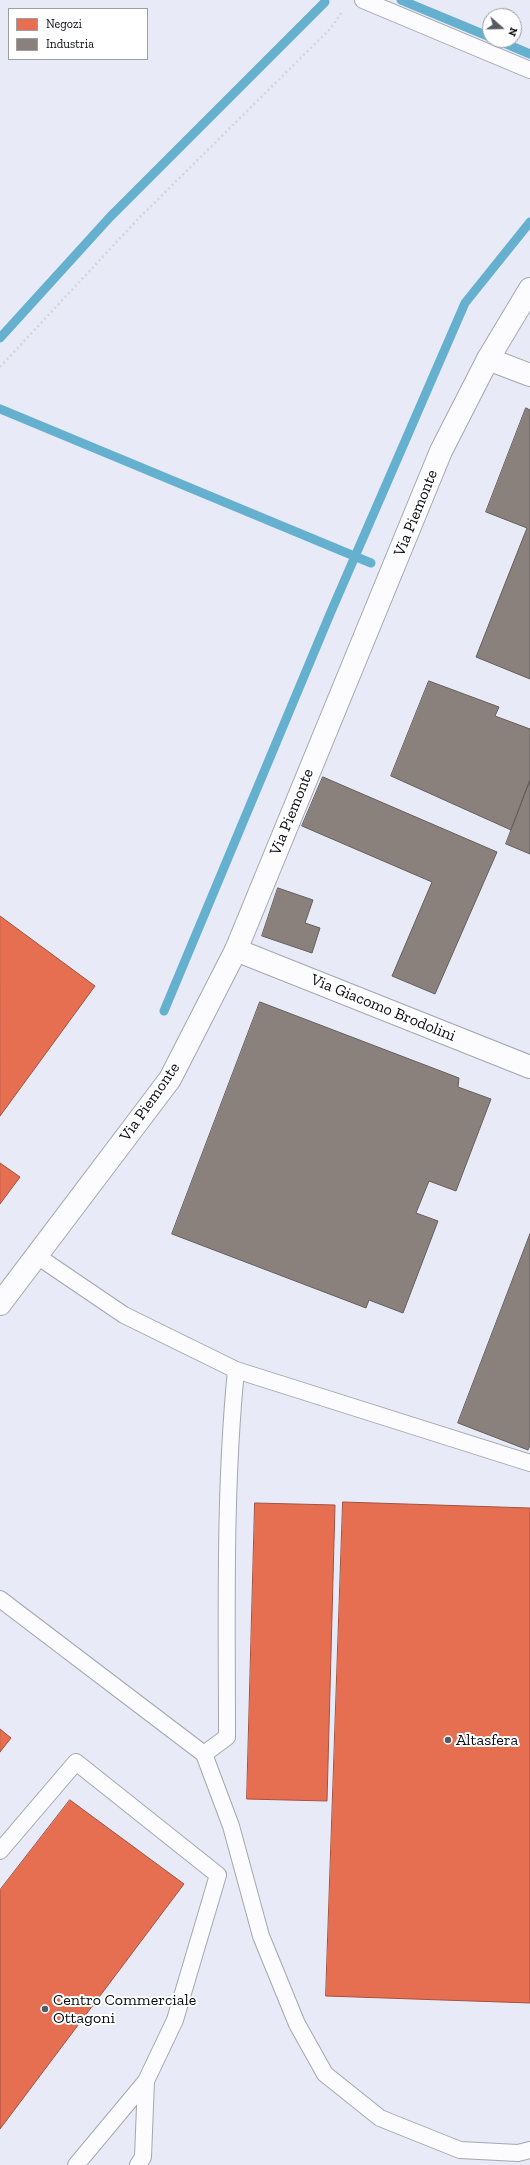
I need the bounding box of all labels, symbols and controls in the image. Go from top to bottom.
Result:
legend [8,8,148,60]
north arrow [482,8,522,48]
text: Negozi [46,17,82,31]
text: N [505,26,520,38]
text: Industria [46,37,94,51]
street label: Via Piemonte [390,467,442,559]
street label: Via Piemonte [266,766,318,858]
street label: Via Giacomo Brodolini [308,970,458,1046]
street label: Via Piemonte [116,1059,184,1145]
place label: Altasfera [456,1730,518,1750]
marker: Altasfera [443,1735,453,1745]
place label: Centro Commerciale Ottagoni [53,1990,196,2028]
marker: Centro Commerciale Ottagoni [40,2004,50,2014]

